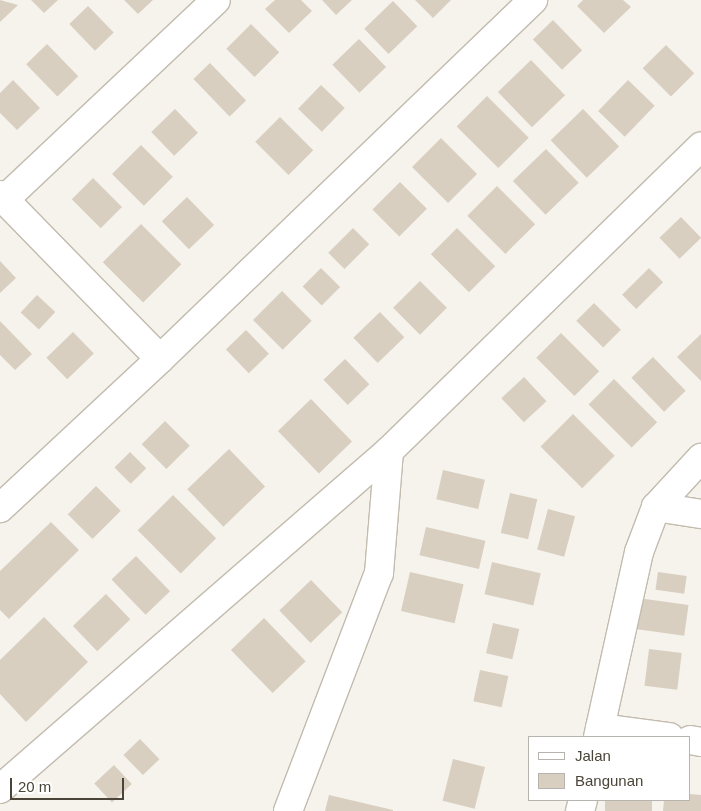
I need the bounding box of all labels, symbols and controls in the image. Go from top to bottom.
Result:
legend [528,736,691,801]
text: Jalan [575,747,611,764]
scale bar [12,768,126,800]
text: Bangunan [575,772,643,789]
text: 20 m [18,778,51,795]

